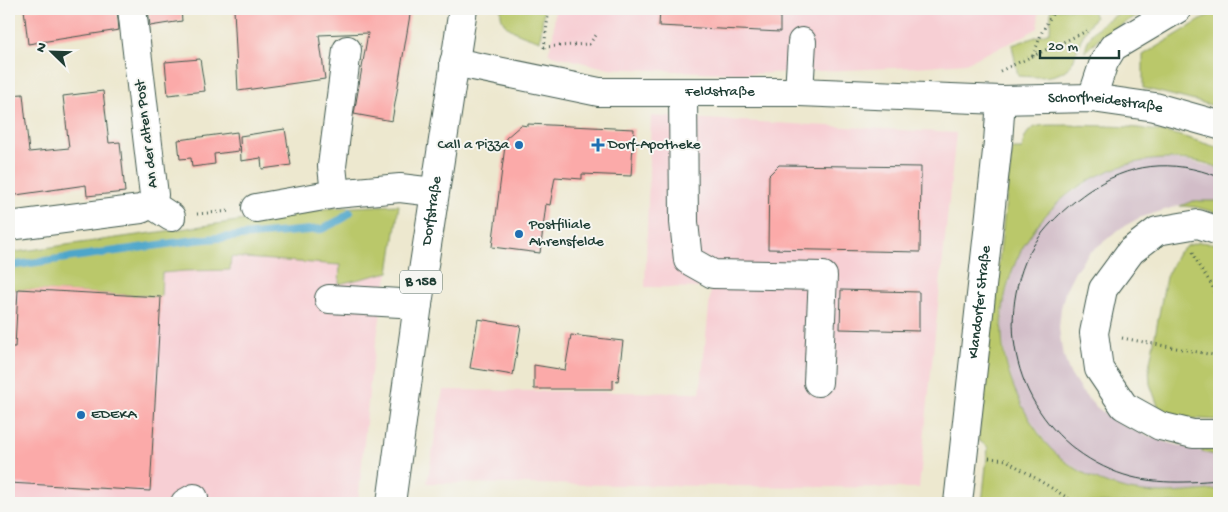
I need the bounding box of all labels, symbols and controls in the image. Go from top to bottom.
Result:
north arrow [28,28,78,78]
scale bar [1040,28,1119,60]
text: 20 m [1048,38,1078,56]
text: N [33,40,52,55]
street label: An der alten Post [131,77,163,189]
street label: Feldstraße [684,83,755,101]
street label: Schorfheidestraße [1048,89,1165,118]
place label: Call a Pizza [437,136,510,154]
place label: Dorf-Apotheke [607,136,701,154]
marker: Call a Pizza [513,139,525,151]
marker: Dorf-Apotheke [592,139,604,151]
street label: Dorfstraße [418,175,446,248]
place label: Postfiliale Ahrensfelde [528,216,604,251]
marker: Postfiliale Ahrensfelde [513,228,525,240]
street label: Klandorfer Straße [965,244,995,360]
road number: B 158 [400,270,442,294]
place label: EDEKA [91,406,138,424]
marker: EDEKA [75,409,87,421]

